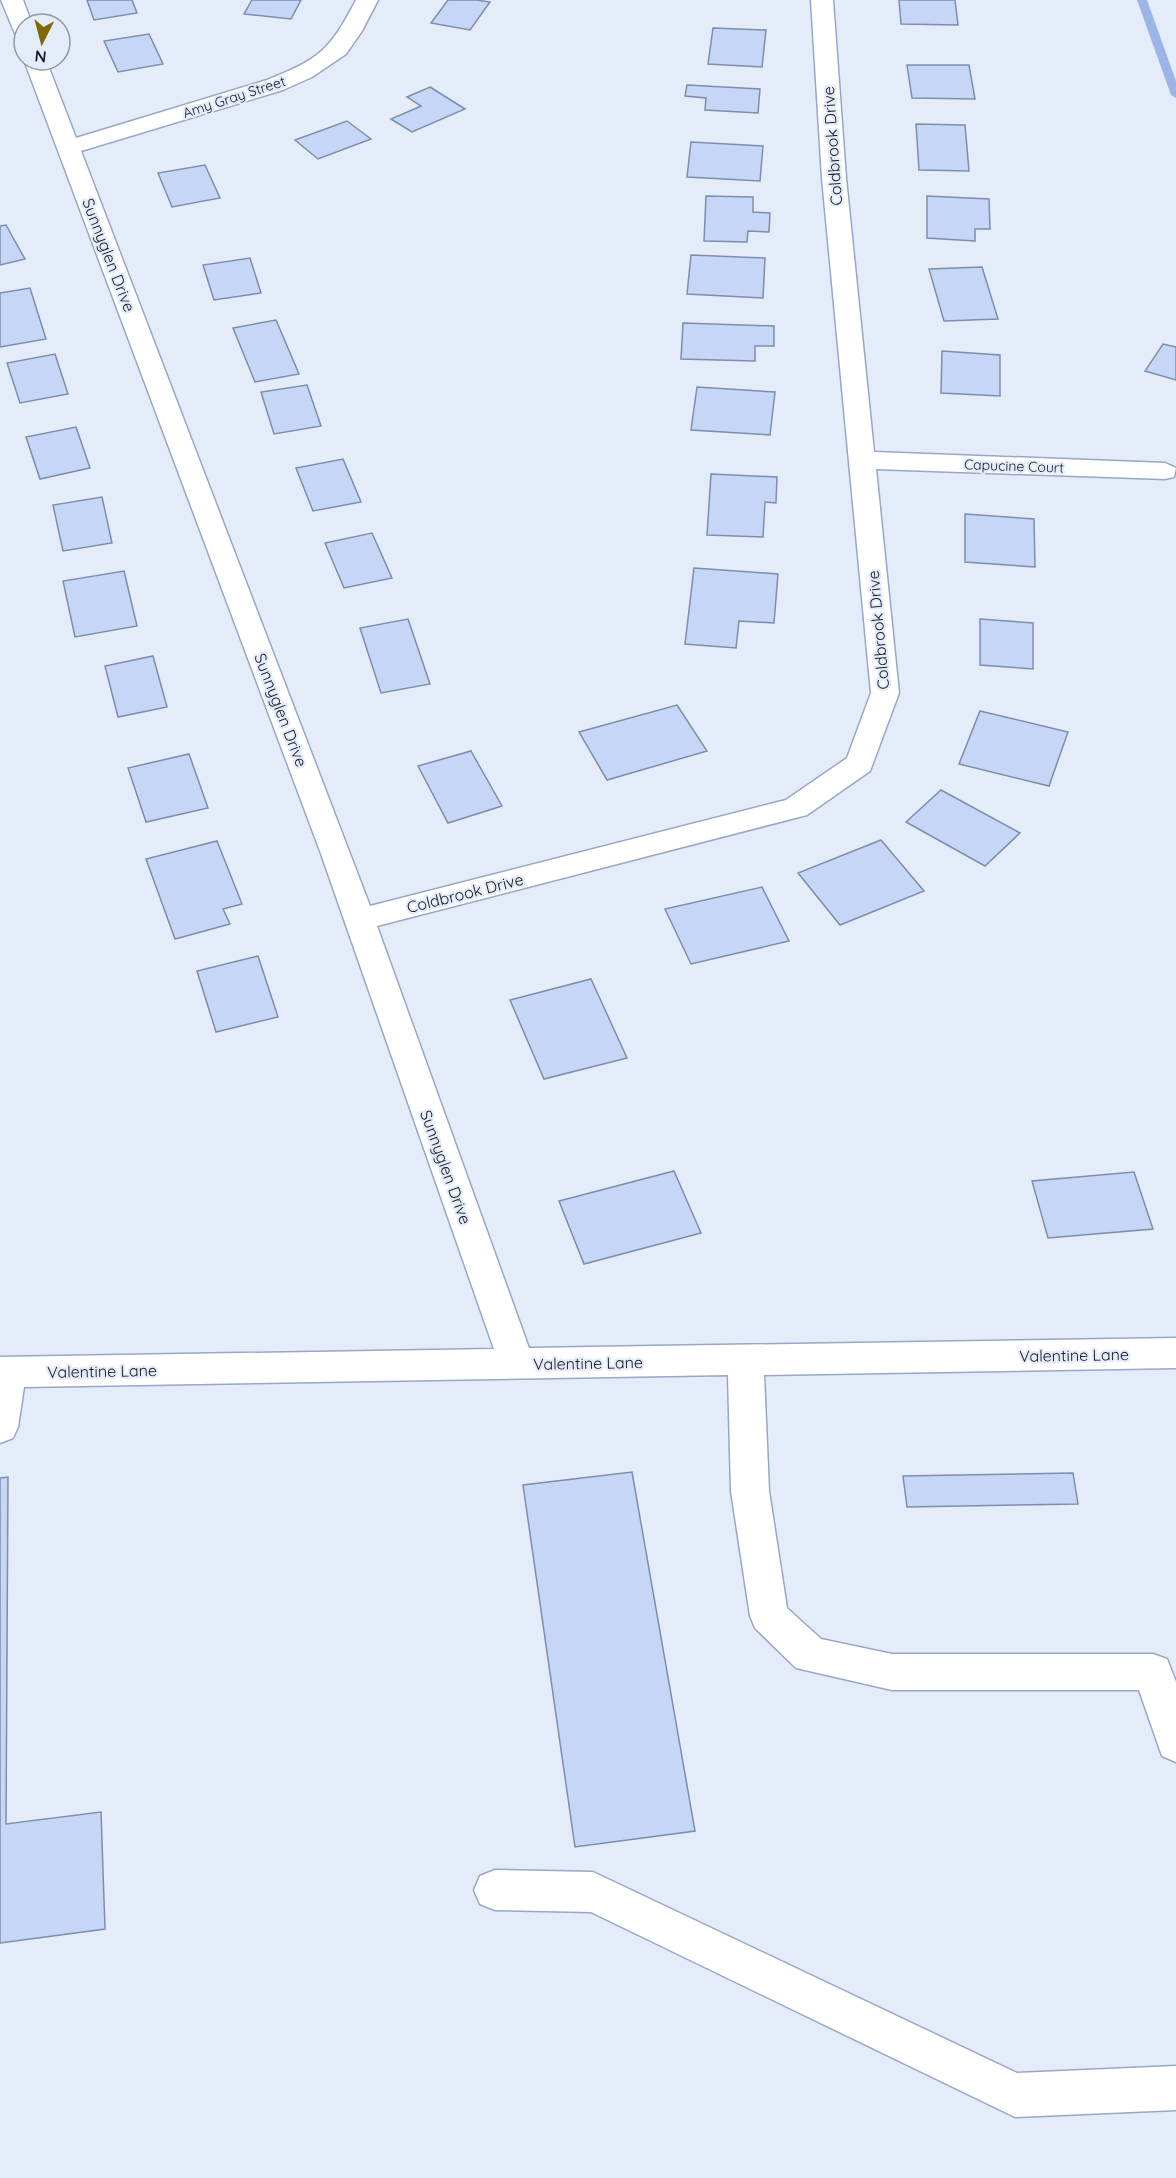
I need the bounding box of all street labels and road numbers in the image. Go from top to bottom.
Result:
street label: Amy Gray Street [180,72,288,122]
street label: Coldbrook Drive [818,86,846,206]
street label: Sunnyglen Drive [78,195,140,315]
street label: Capucine Court [964,455,1064,477]
street label: Coldbrook Drive [863,570,893,690]
street label: Sunnyglen Drive [250,650,312,770]
street label: Coldbrook Drive [405,869,525,917]
street label: Sunnyglen Drive [416,1107,476,1227]
street label: Valentine Lane [1019,1344,1129,1366]
street label: Valentine Lane [533,1352,643,1374]
street label: Valentine Lane [47,1360,157,1382]

